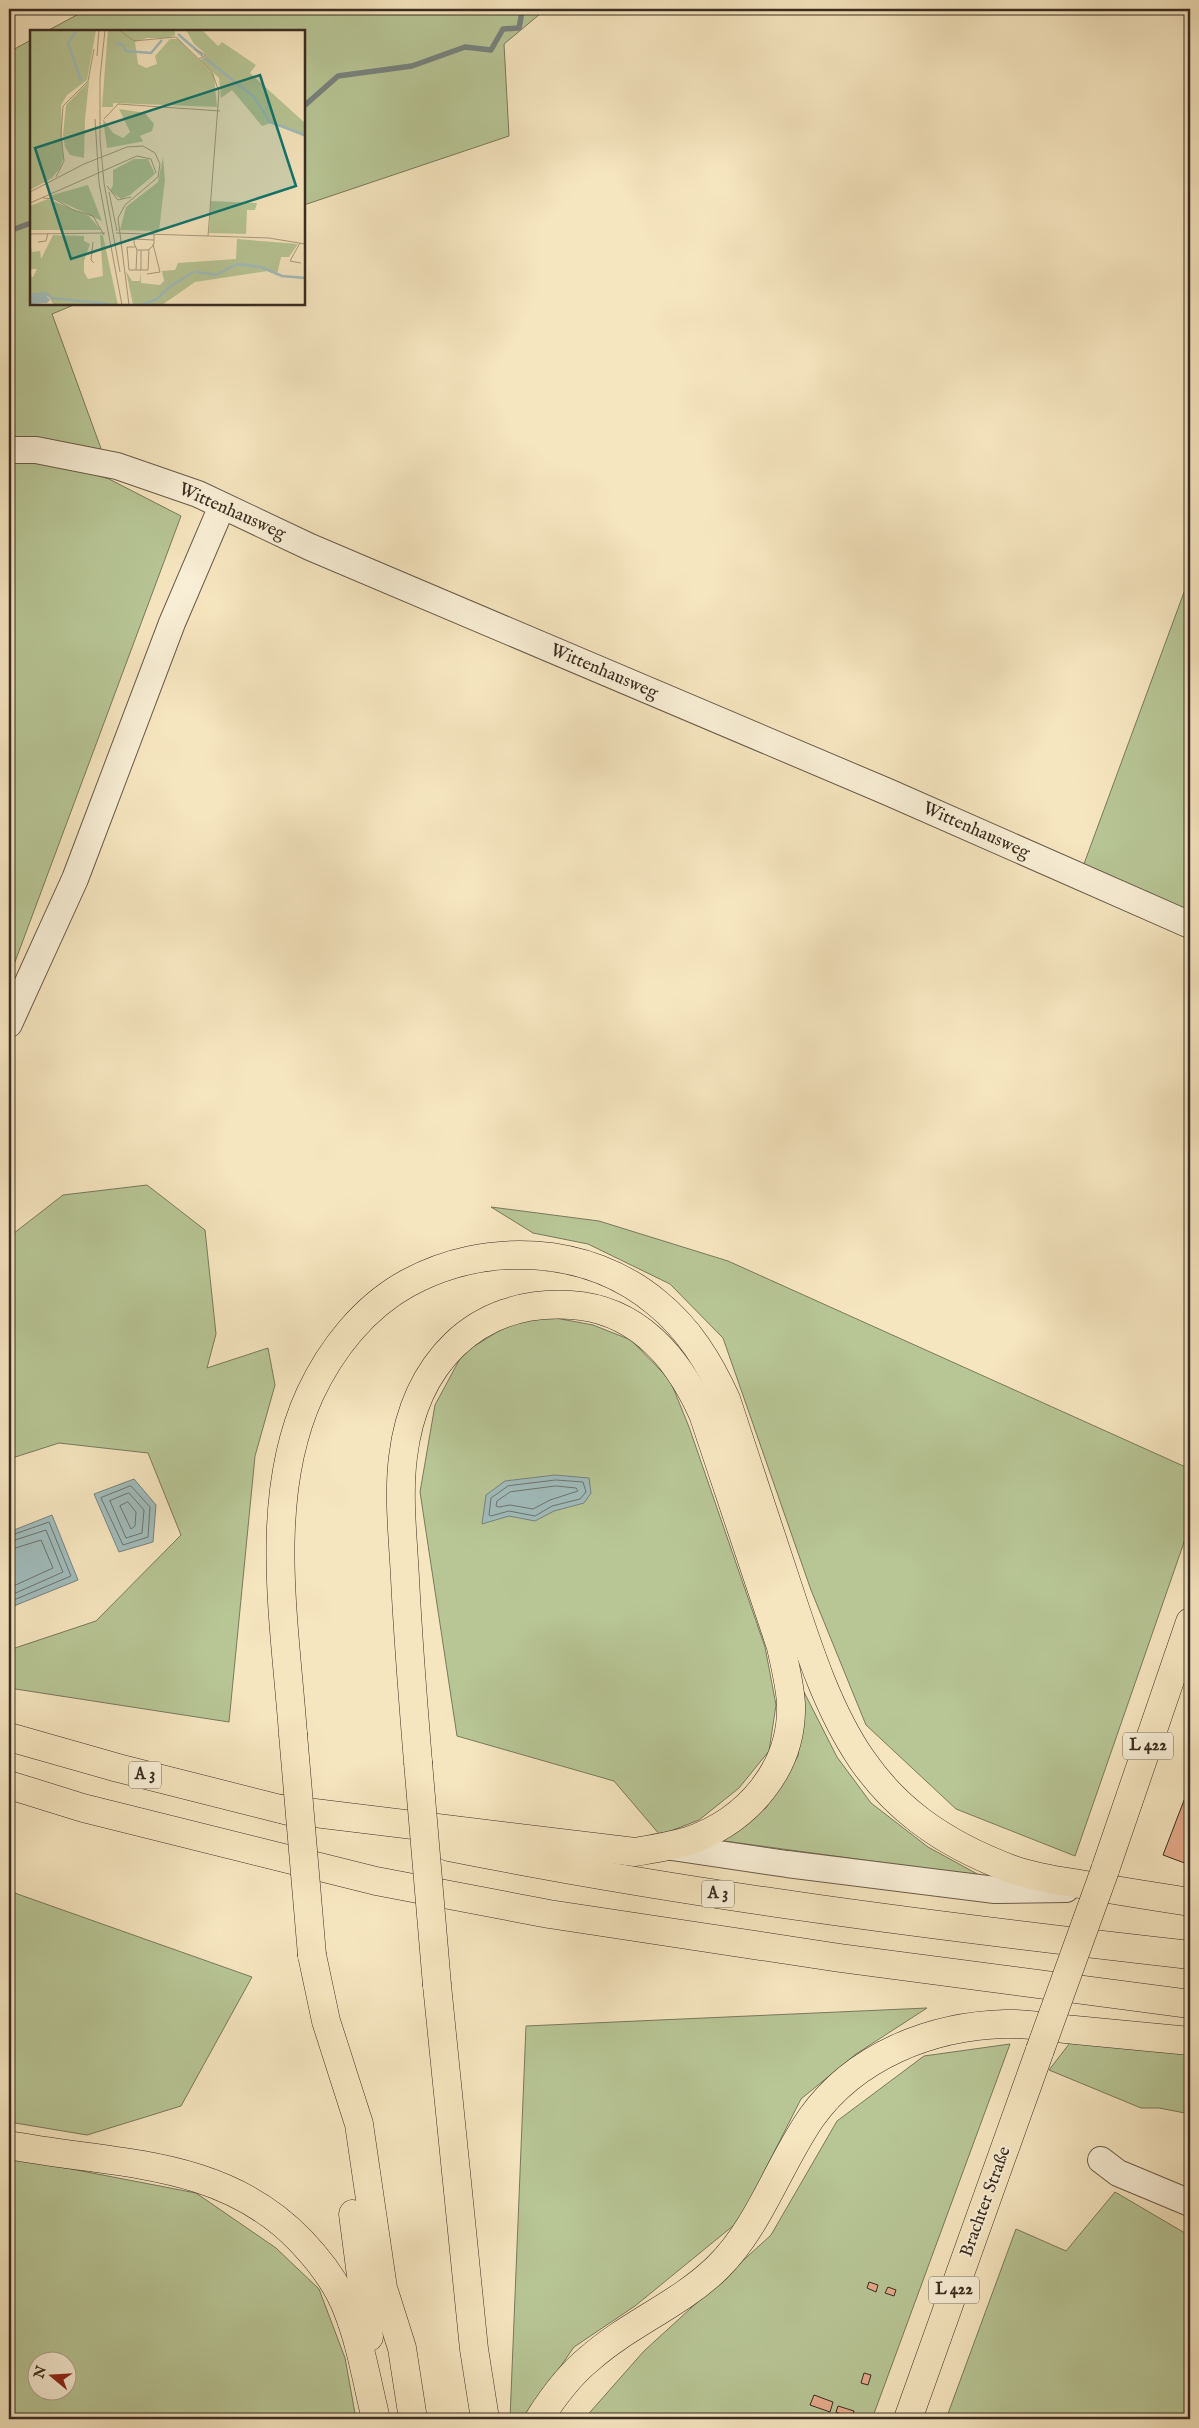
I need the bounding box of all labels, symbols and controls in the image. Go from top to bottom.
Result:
inset map [30,30,305,305]
street label: Wittenhausweg [175,478,289,546]
street label: Wittenhausweg [547,639,662,705]
street label: Wittenhausweg [919,797,1033,865]
road number: L 422 [1123,1732,1173,1760]
road number: A 3 [129,1762,161,1788]
road number: A 3 [702,1880,734,1908]
street label: Brachter Straße [955,2144,1017,2260]
road number: L 422 [929,2276,979,2304]
north arrow [28,2350,78,2400]
text: N [30,2364,51,2382]

